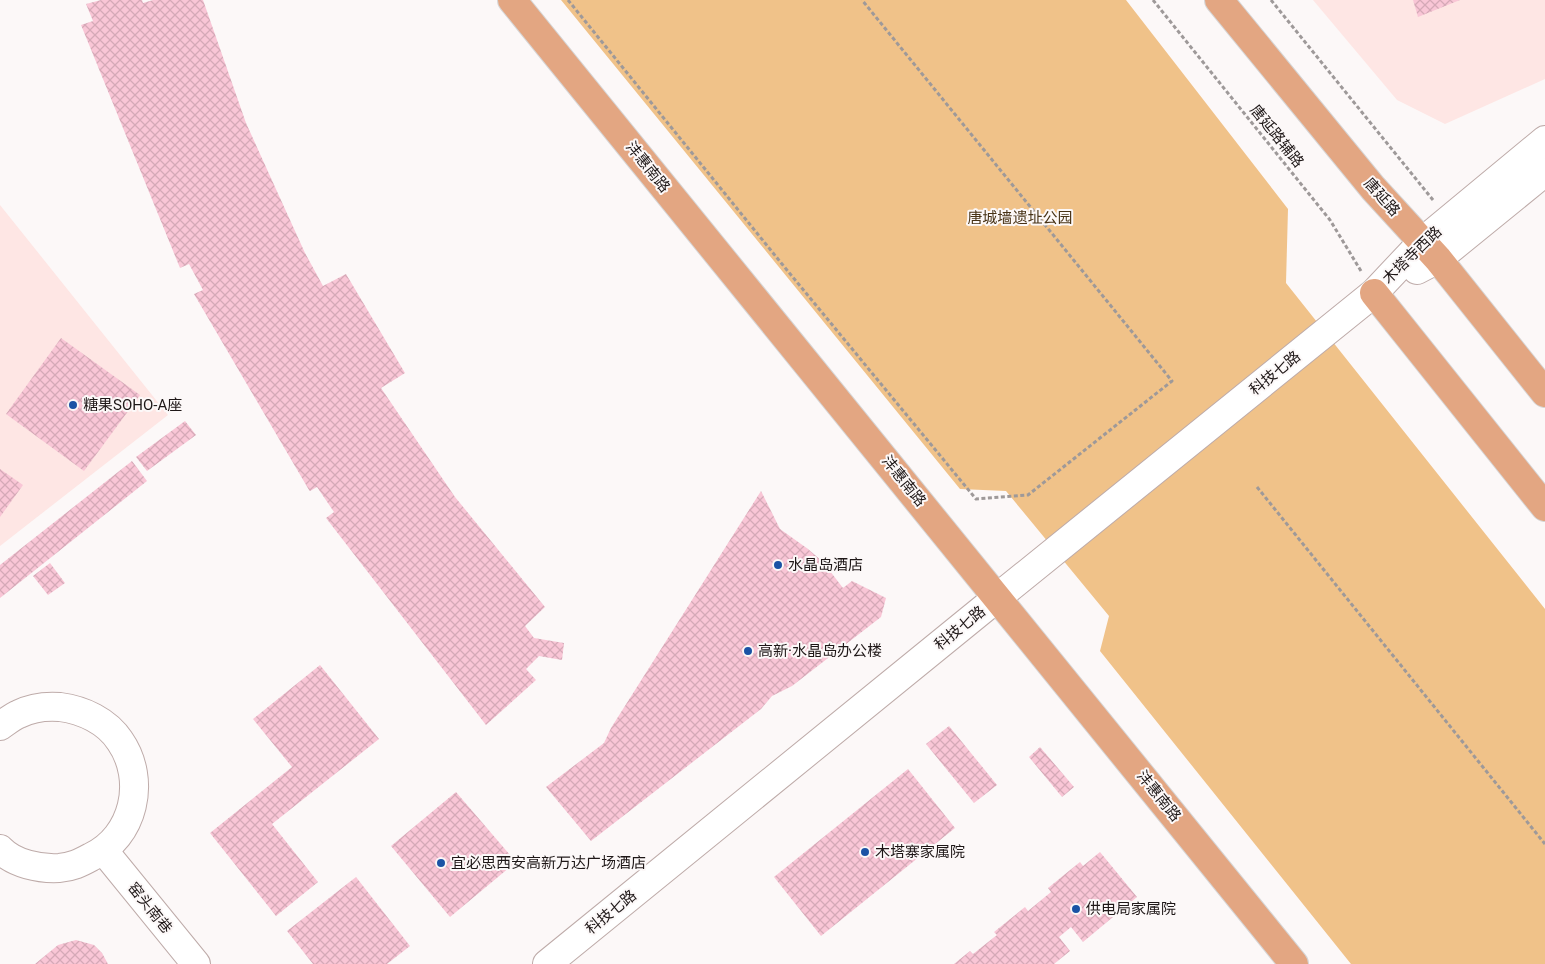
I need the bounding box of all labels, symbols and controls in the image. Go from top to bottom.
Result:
street label: 唐延路辅路 [1246,101,1308,171]
street label: 沣惠南路 [622,138,674,196]
street label: 唐延路 [1360,174,1404,220]
park label: 唐城墙遗址公园 [967,209,1073,227]
street label: 木塔寺西路 [1379,222,1445,288]
street label: 科技七路 [1246,347,1304,399]
place label: 糖果SOHO-A座 [83,396,182,414]
marker: 糖果SOHO-A座 [67,399,79,411]
street label: 沣惠南路 [878,452,930,510]
place label: 水晶岛酒店 [788,556,863,574]
marker: 水晶岛酒店 [772,559,784,571]
street label: 科技七路 [931,602,989,654]
place label: 高新·水晶岛办公楼 [758,642,882,660]
marker: 高新·水晶岛办公楼 [742,645,754,657]
street label: 沣惠南路 [1133,767,1185,825]
place label: 木塔寨家属院 [875,843,965,861]
marker: 木塔寨家属院 [859,846,871,858]
place label: 宜必思西安高新万达广场酒店 [451,854,646,872]
marker: 宜必思西安高新万达广场酒店 [435,857,447,869]
street label: 窑头南巷 [124,879,176,937]
street label: 科技七路 [582,886,640,938]
place label: 供电局家属院 [1086,900,1176,918]
marker: 供电局家属院 [1070,903,1082,915]

